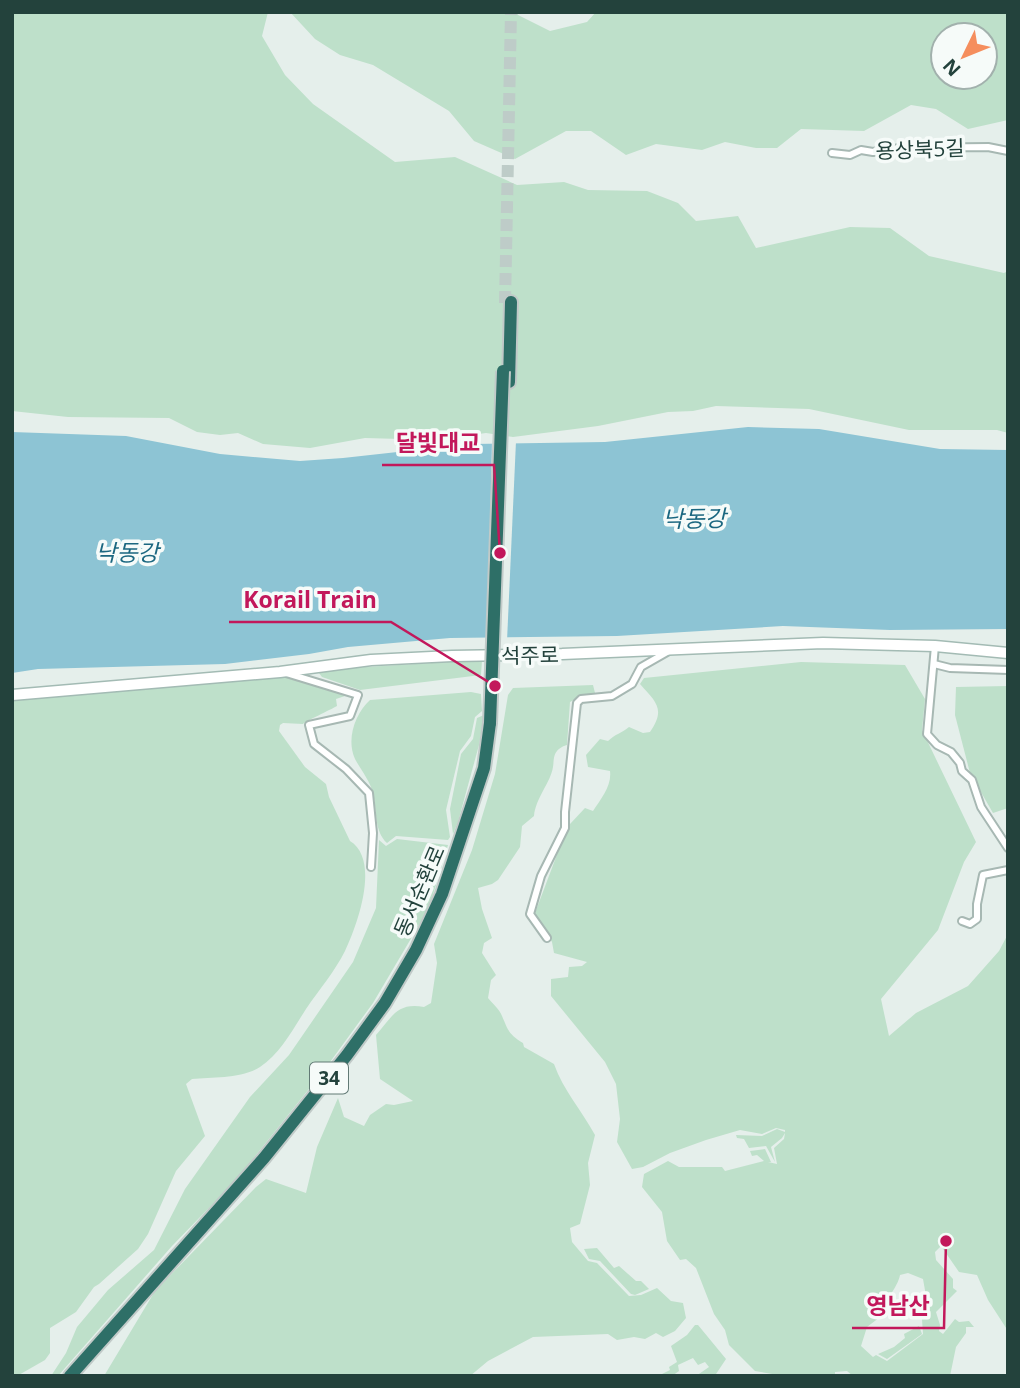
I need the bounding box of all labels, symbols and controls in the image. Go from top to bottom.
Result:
north arrow [929,21,999,91]
text: N [937,53,966,82]
street label: 용상북5길 [875,133,965,165]
callout: 달빛대교 [382,421,494,465]
text: 달빛대교 [396,426,480,458]
water label: 낙동강 [662,501,729,535]
water label: 낙동강 [95,536,162,568]
callout: Korail Train [229,578,391,622]
text: Korail Train [243,583,377,615]
street label: 석주로 [501,640,559,670]
street label: 동서순환로 [387,841,451,941]
road number: 34 [310,1062,348,1094]
callout: 영남산 [852,1284,944,1328]
text: 영남산 [866,1289,930,1321]

